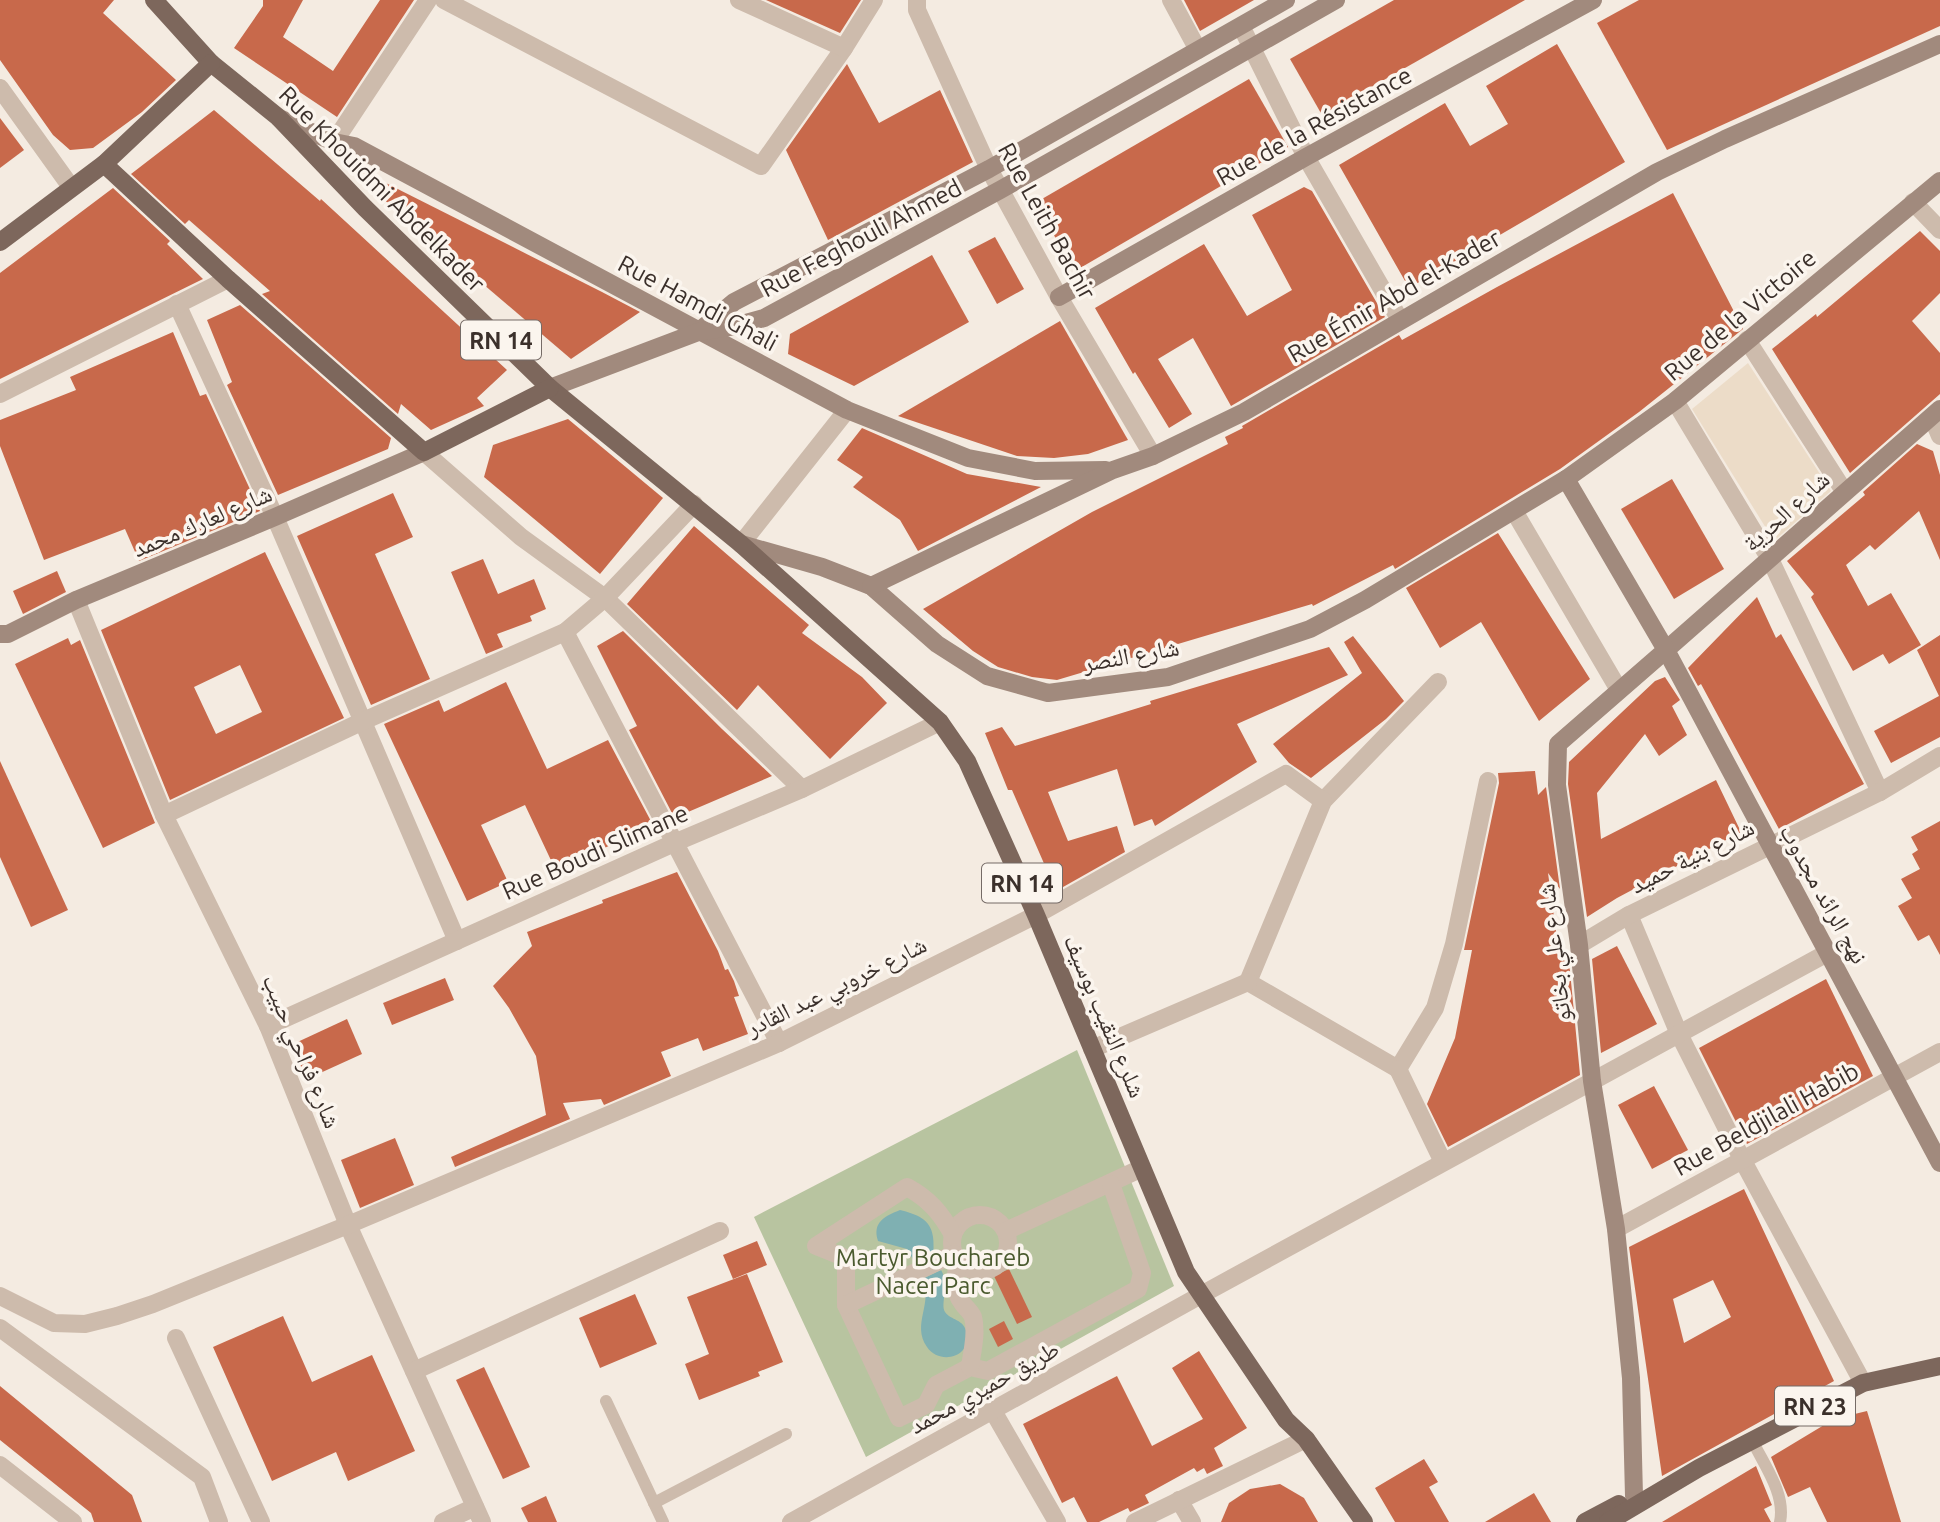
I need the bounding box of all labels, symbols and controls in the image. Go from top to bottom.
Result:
street label: Rue de la Résistance [1212,61,1416,191]
street label: Rue Khouidmi Abdelkader [274,81,490,297]
street label: Rue Leith Bachir [993,138,1101,304]
street label: Rue Feghouli Ahmed [756,174,966,302]
street label: Rue Émir Abd el-Kader [1282,223,1505,368]
street label: Rue de la Victoire [1659,244,1821,386]
street label: Rue Hamdi Ghali [614,250,782,356]
road number: RN 14 [461,320,541,360]
street label: شارع الحرية [1737,465,1836,558]
street label: شارع لعارك محمد [128,480,276,564]
street label: شارع النصر [1080,633,1182,679]
street label: Rue Boudi Slimane [498,799,692,905]
street label: شارع بنية حميد [1626,813,1759,900]
street label: نهج الرائد مجدوب [1773,820,1873,969]
road number: RN 14 [982,863,1062,902]
street label: شارع علي بخاتو [1532,882,1582,1024]
street label: شارع خروبي عبد القادر [741,931,933,1047]
street label: شلرع النقيب بوسيف [1057,931,1151,1102]
street label: شارع فراحي حبيب [252,970,347,1134]
street label: Rue Beldjilali Habib [1669,1057,1863,1181]
park label: Martyr Bouchareb Nacer Parc [836,1244,1030,1299]
street label: طريق حميري محمد [905,1335,1066,1445]
road number: RN 23 [1775,1386,1855,1426]

